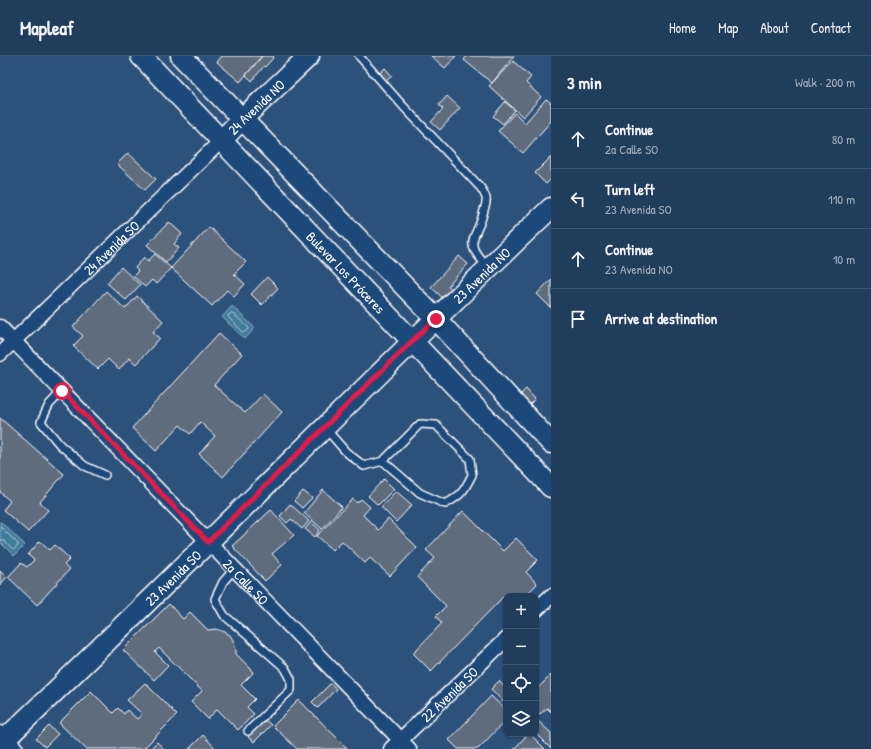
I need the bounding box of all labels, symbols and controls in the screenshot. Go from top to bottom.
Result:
text: Mapleaf [20,15,74,41]
text: Home [669,18,696,37]
text: Map [718,18,738,37]
text: About [760,18,789,37]
text: Contact [811,18,851,37]
text: 3 min [567,71,602,94]
text: Walk · 200 m [795,73,855,91]
street label: 24 Avenida NO [223,75,288,138]
text: Continue [605,119,653,140]
icon: ahead [567,128,589,150]
text: 80 m [832,130,855,148]
text: 2a Calle SO [605,140,658,158]
text: Turn left [605,179,655,200]
icon: left [567,188,589,210]
text: 110 m [828,190,855,208]
text: 23 Avenida SO [605,200,672,218]
street label: 24 Avenida SO [79,216,143,279]
street label: Bulevar Los Próceres [303,227,390,317]
text: Continue [605,239,653,260]
street label: 23 Avenida NO [448,242,514,307]
icon: ahead [567,248,589,270]
text: 10 m [833,250,855,268]
text: 23 Avenida NO [605,260,673,278]
icon: arrive [567,308,589,330]
text: Arrive at destination [605,308,717,329]
route end [427,310,445,328]
route start [53,382,71,400]
street label: 23 Avenida SO [140,545,205,609]
street label: 2a Calle SO [220,554,273,609]
map controls [503,593,539,737]
button: + [503,593,539,629]
button: − [503,629,539,665]
street label: 22 Avenida SO [416,662,482,726]
button: locate [503,665,539,701]
button: layers [503,701,539,737]

